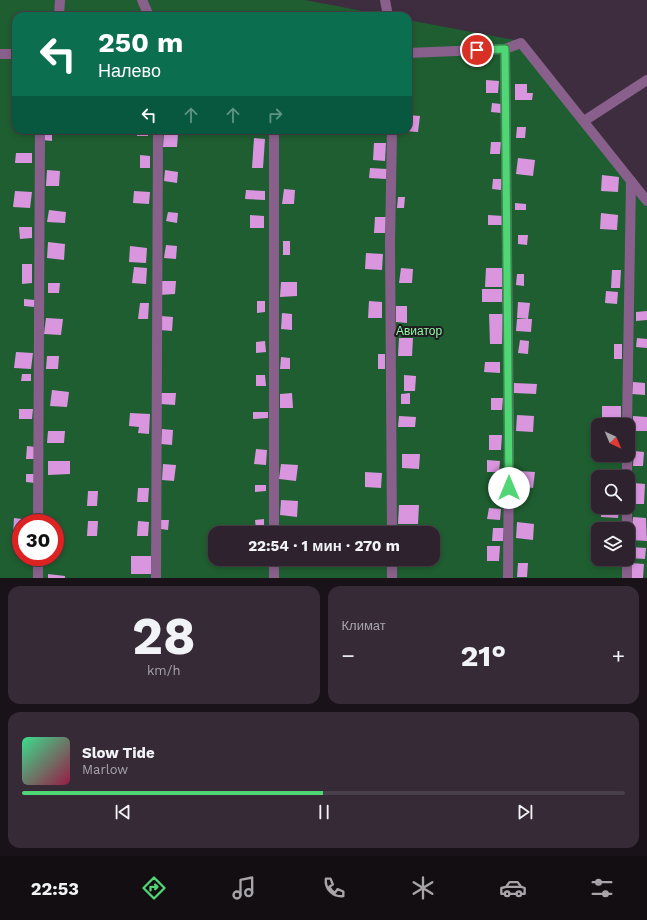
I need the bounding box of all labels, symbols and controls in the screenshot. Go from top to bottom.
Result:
text: 250 m [98,26,183,59]
icon: left [32,28,84,80]
pin [460,33,494,67]
icon: arrive [466,39,488,61]
text: Налево [98,60,161,81]
icon: left [138,104,160,126]
icon: ahead [180,104,202,126]
icon: ahead [222,104,244,126]
icon: right [264,104,286,126]
park label: Авиатор [396,324,442,338]
north arrow [591,418,635,462]
map controls [591,418,635,566]
position arrow [488,467,530,509]
button: search [591,470,635,514]
speed limit sign: 30 [12,514,64,566]
button: layers [591,522,635,566]
text: 22:54 · 1 мин · 270 m [248,537,400,555]
text: 28 [132,606,196,667]
text: Климат [342,618,386,633]
text: 21° [460,638,506,673]
text: − [342,643,355,668]
text: + [612,643,625,668]
text: km/h [147,663,181,678]
text: Slow Tide [82,744,155,762]
text: Marlow [82,762,128,777]
icon: previous [112,801,134,823]
icon: pause [313,801,335,823]
icon: next [514,801,536,823]
icon: directions [140,874,168,902]
icon: music [230,874,258,902]
icon: phone [320,874,348,902]
icon: climate [409,874,437,902]
icon: car [499,874,527,902]
icon: filters [588,874,616,902]
text: 22:53 [31,878,79,899]

